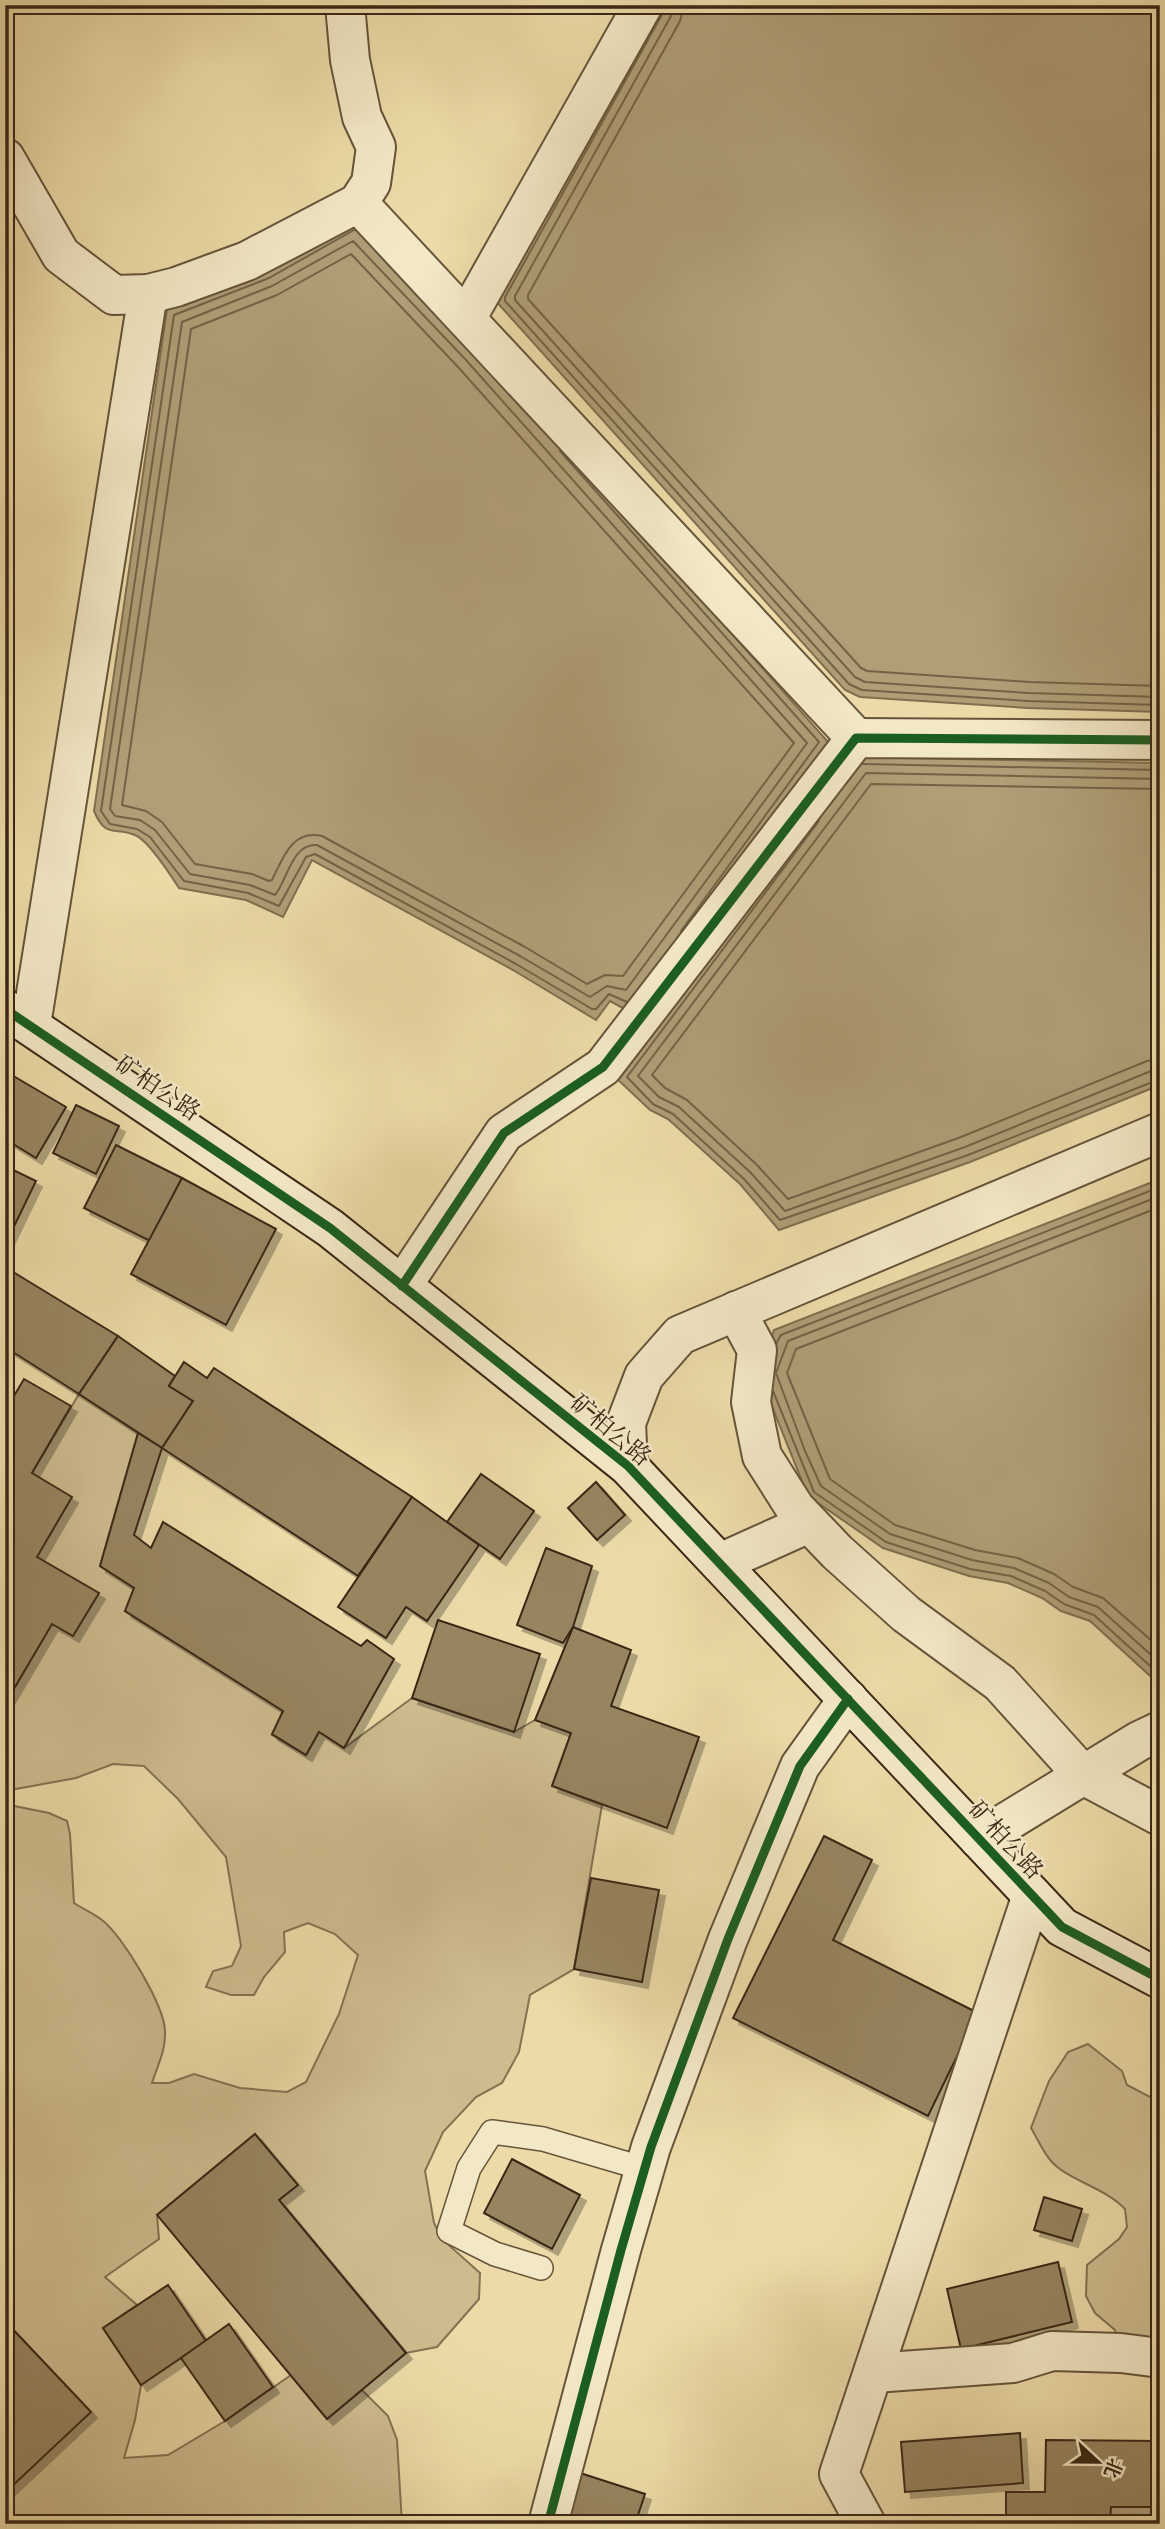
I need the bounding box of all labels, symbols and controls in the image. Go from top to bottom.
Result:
street label: 矿柏公路 [110,1048,207,1127]
street label: 矿柏公路 [565,1387,658,1472]
street label: 矿柏公路 [962,1794,1050,1885]
north arrow [1064,2428,1134,2498]
text: 北 [1098,2455,1128,2482]

